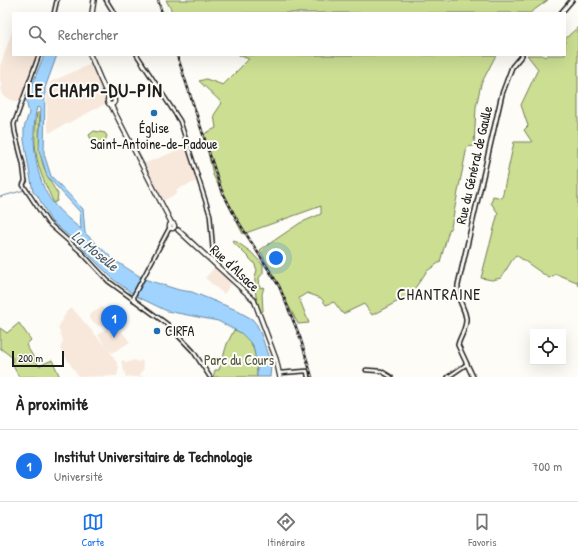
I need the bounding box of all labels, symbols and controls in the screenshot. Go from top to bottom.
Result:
search box [12,12,566,56]
icon: search [26,23,48,45]
text: Rechercher [58,24,119,45]
district label: LE CHAMP-DU-PIN [27,78,163,103]
street label: Rue du Général de Gaulle [451,104,496,226]
marker: Église Saint-Antoine-de-Padoue [149,108,159,118]
place label: Église Saint-Antoine-de-Padoue [90,118,218,153]
water label: La Moselle [68,225,124,276]
street label: Rue d'Alsace [207,240,264,296]
your location [266,248,286,268]
district label: CHANTRAINE [397,283,481,305]
pin: 1 [101,305,127,338]
place label: CIRFA [165,321,195,340]
marker: CIRFA [152,326,162,336]
map controls [530,329,566,365]
button: locate [530,329,566,365]
scale bar [12,349,64,368]
park label: Parc du Cours [204,350,274,369]
text: 200 m [18,351,43,365]
text: À proximité [16,392,88,415]
text: Institut Universitaire de Technologie [54,446,252,467]
text: 1 [27,457,31,475]
text: 700 m [532,457,562,475]
text: Université [54,467,103,485]
tab: Carte [82,511,104,549]
tab: Itinéraire [267,511,305,549]
tab: Favoris [468,511,496,549]

